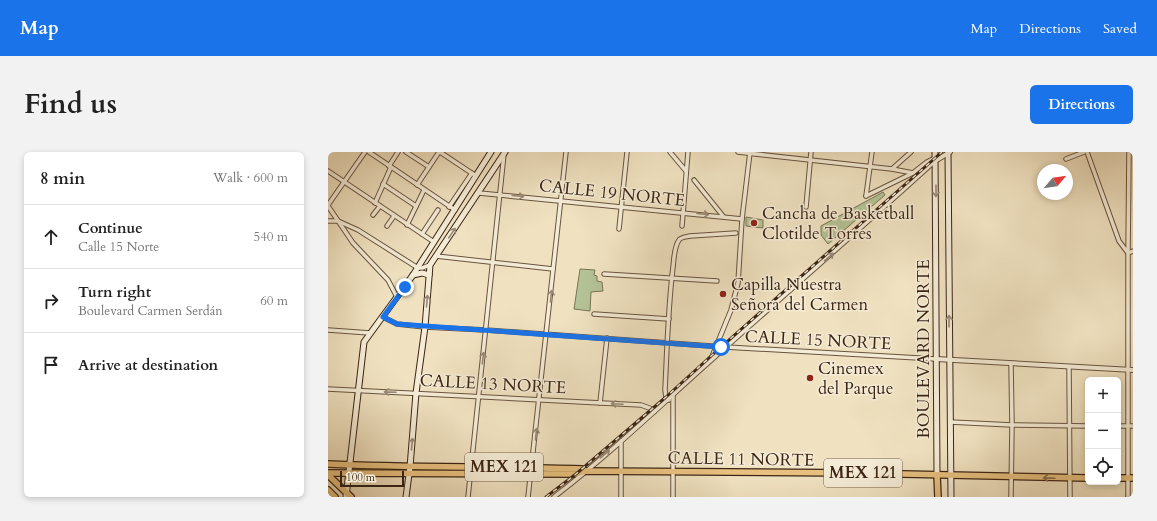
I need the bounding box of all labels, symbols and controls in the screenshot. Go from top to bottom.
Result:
text: Map [20,15,59,41]
text: Map [971,19,997,38]
text: Directions [1019,19,1081,38]
text: Saved [1103,19,1137,38]
text: Find us [24,85,117,123]
button: Directions [1030,85,1133,124]
north arrow [1037,164,1073,200]
text: 8 min [40,167,85,190]
text: Walk · 600 m [213,169,288,187]
street label: CALLE 19 NORTE [538,174,686,212]
one-way arrow [932,184,940,197]
one-way arrow [511,193,524,200]
place label: Cancha de Basketball Clotilde Torres [762,202,915,245]
one-way arrow [696,211,709,218]
text: Continue [78,218,143,238]
marker: Cancha de Basketball Clotilde Torres [749,218,759,228]
icon: ahead [40,226,62,248]
text: 540 m [254,228,288,246]
one-way arrow [448,228,456,239]
text: Calle 15 Norte [78,238,159,256]
one-way arrow [823,252,834,261]
street label: BOULEVARD NORTE [912,259,935,439]
place label: Capilla Nuestra Señora del Carmen [731,273,869,316]
route end [396,278,414,296]
text: Turn right [78,282,151,302]
marker: Capilla Nuestra Señora del Carmen [718,289,728,299]
icon: right [40,290,62,312]
one-way arrow [547,290,554,303]
text: 60 m [260,292,288,310]
one-way arrow [423,295,431,308]
text: Boulevard Carmen Serdán [78,302,223,320]
one-way arrow [945,315,953,328]
street label: CALLE 15 NORTE [744,325,892,355]
route start [712,338,730,356]
one-way arrow [479,352,487,365]
icon: arrive [40,354,62,376]
text: Arrive at destination [78,355,218,375]
place label: Cinemex del Parque [818,357,893,400]
street label: CALLE 13 NORTE [419,369,567,399]
marker: Cinemex del Parque [805,373,815,383]
map controls [1085,377,1121,485]
button: + [1085,377,1121,413]
one-way arrow [384,388,397,396]
one-way arrow [611,400,624,408]
button: − [1085,413,1121,449]
one-way arrow [532,428,540,441]
one-way arrow [409,438,416,451]
street label: CALLE 11 NORTE [667,446,815,472]
button: locate [1085,449,1121,485]
one-way arrow [600,450,611,459]
road number: MEX 121 [465,453,543,481]
road number: MEX 121 [824,459,902,487]
scale bar [340,469,404,488]
text: 100 m [346,470,375,485]
one-way arrow [1043,474,1056,482]

